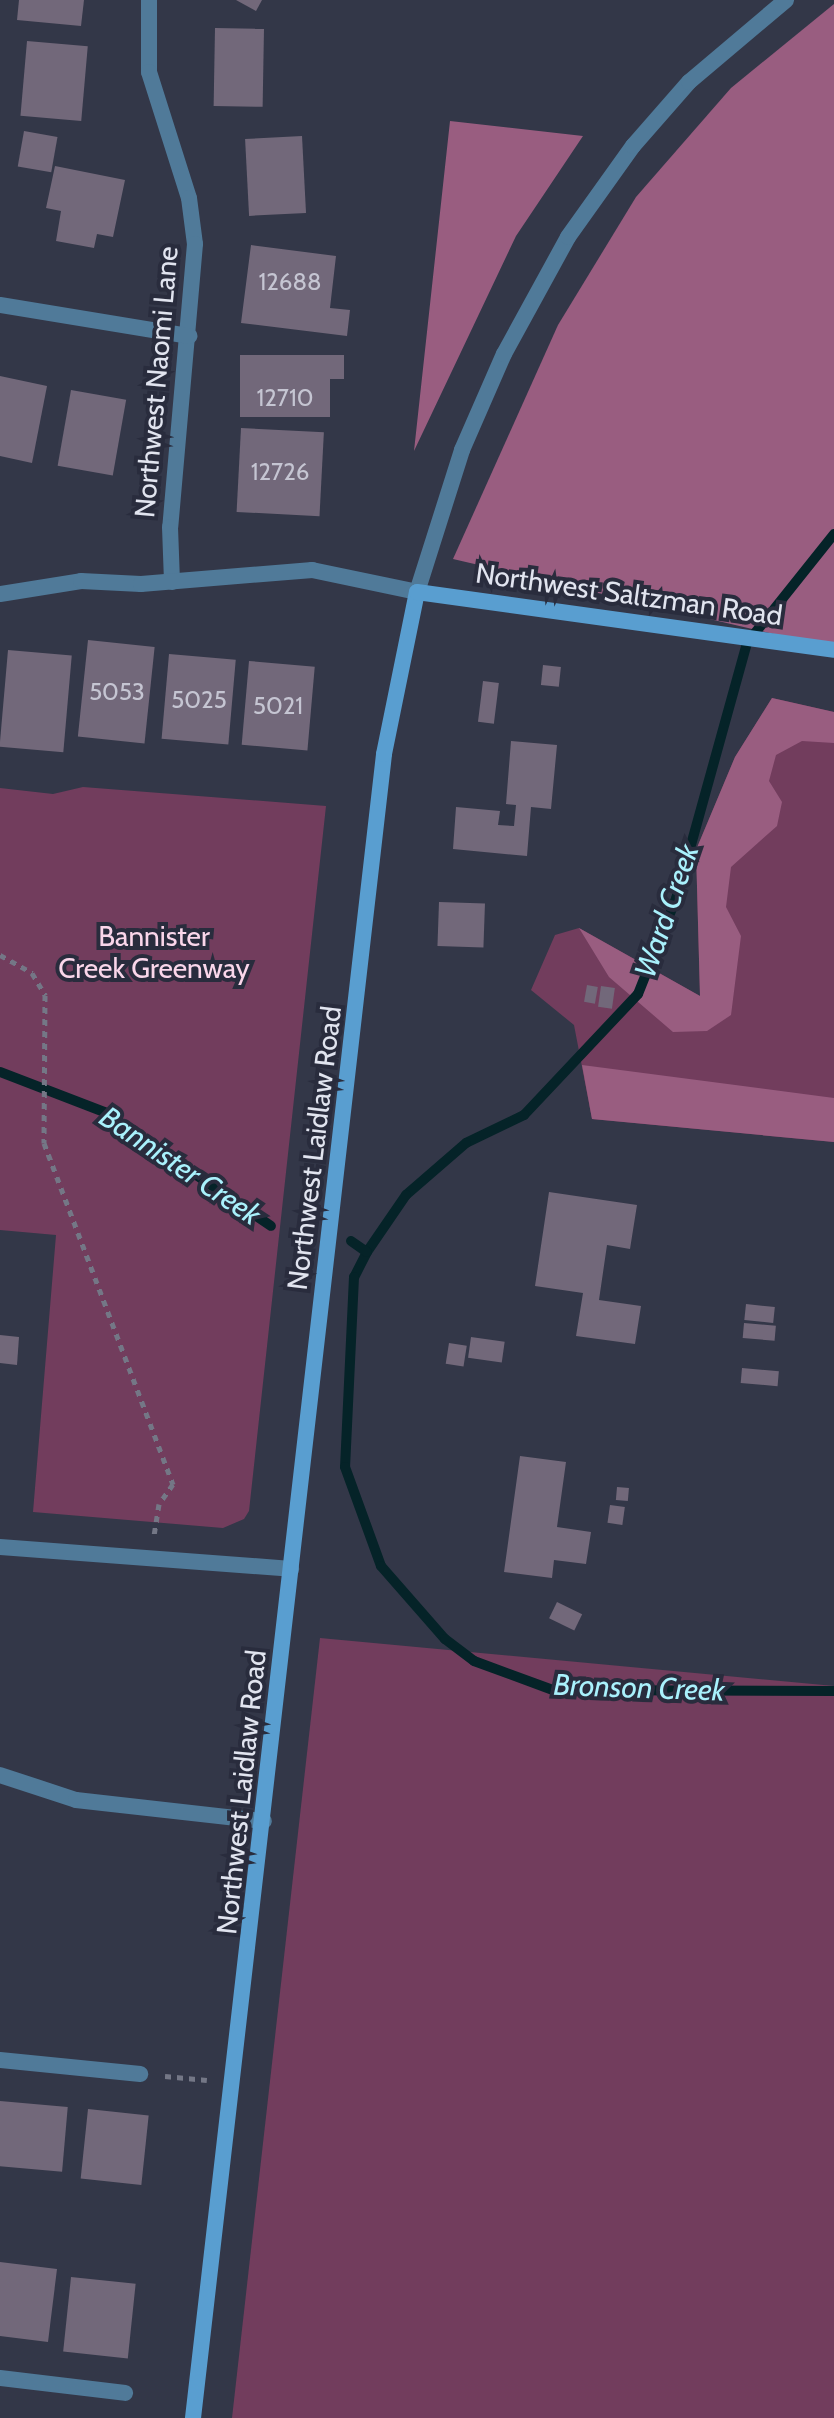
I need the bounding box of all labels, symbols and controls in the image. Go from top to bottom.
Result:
street label: Northwest Naomi Lane [127,245,185,519]
house number: 12688 [258,268,322,296]
house number: 12710 [256,384,314,412]
house number: 12726 [251,458,309,486]
street label: Northwest Saltzman Road [473,556,785,632]
house number: 5053 [89,678,145,706]
house number: 5025 [171,686,227,714]
house number: 5021 [253,692,303,720]
water label: Ward Creek [627,840,707,982]
park label: Bannister Creek Greenway [58,919,250,985]
street label: Northwest Laidlaw Road [280,1004,348,1292]
water label: Bannister Creek [93,1099,267,1233]
street label: Northwest Laidlaw Road [209,1648,273,1936]
water label: Bronson Creek [553,1667,725,1709]

